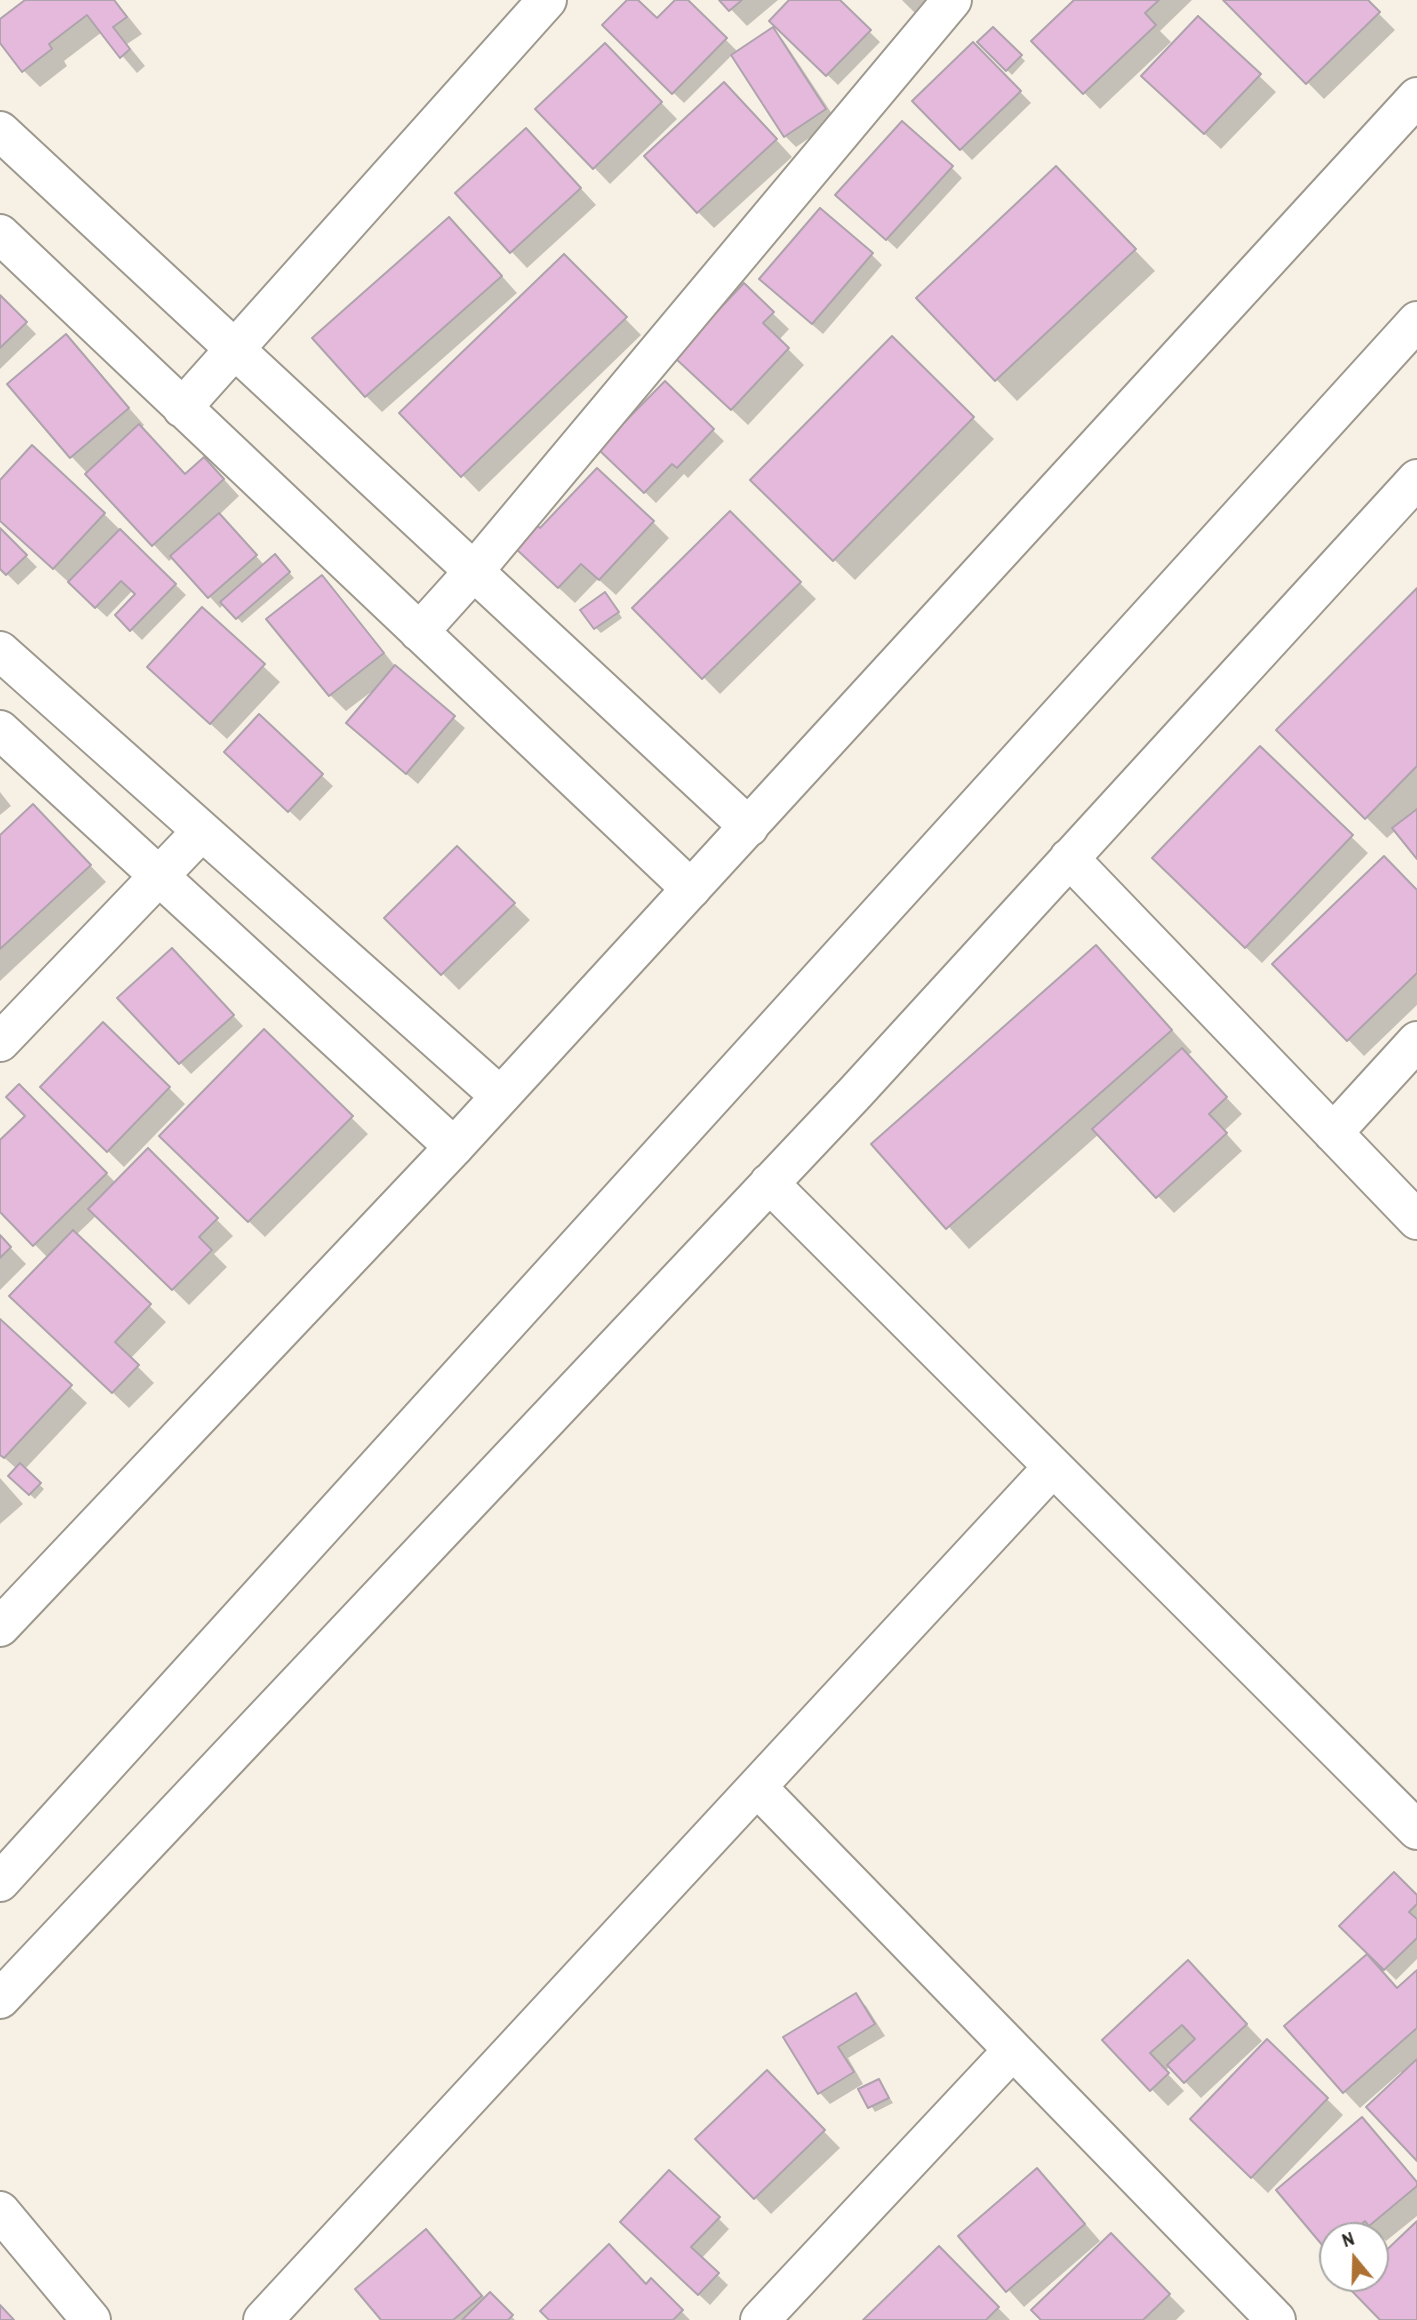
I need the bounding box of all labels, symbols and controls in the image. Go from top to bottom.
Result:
north arrow [1319,2222,1389,2292]
text: N [1338,2225,1357,2253]

